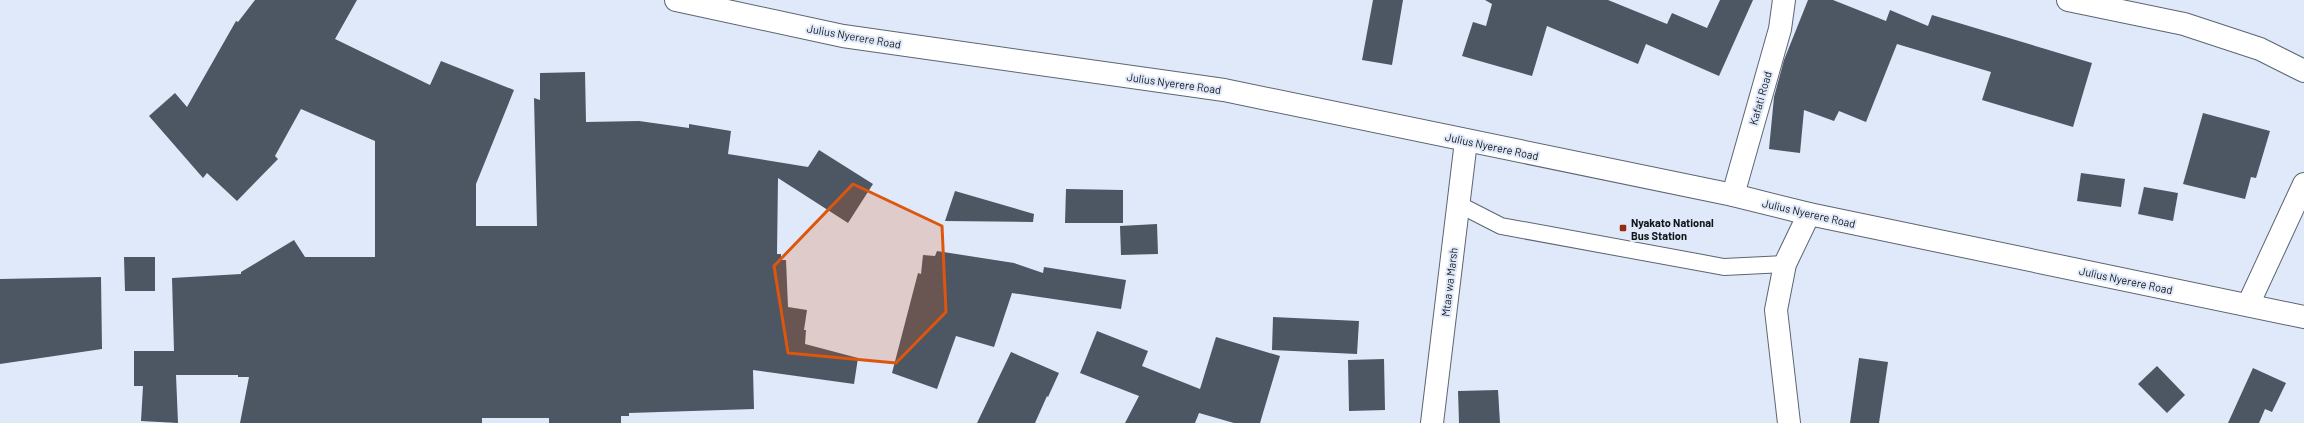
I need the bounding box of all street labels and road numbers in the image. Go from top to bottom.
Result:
street label: Julius Nyerere Road [806,21,902,51]
street label: Julius Nyerere Road [1126,70,1222,96]
street label: Kafati Road [1746,70,1774,126]
street label: Julius Nyerere Road [1444,130,1540,162]
street label: Julius Nyerere Road [1761,196,1857,230]
street label: Mtaa wa Marsh [1438,247,1460,317]
street label: Julius Nyerere Road [2078,264,2174,296]

